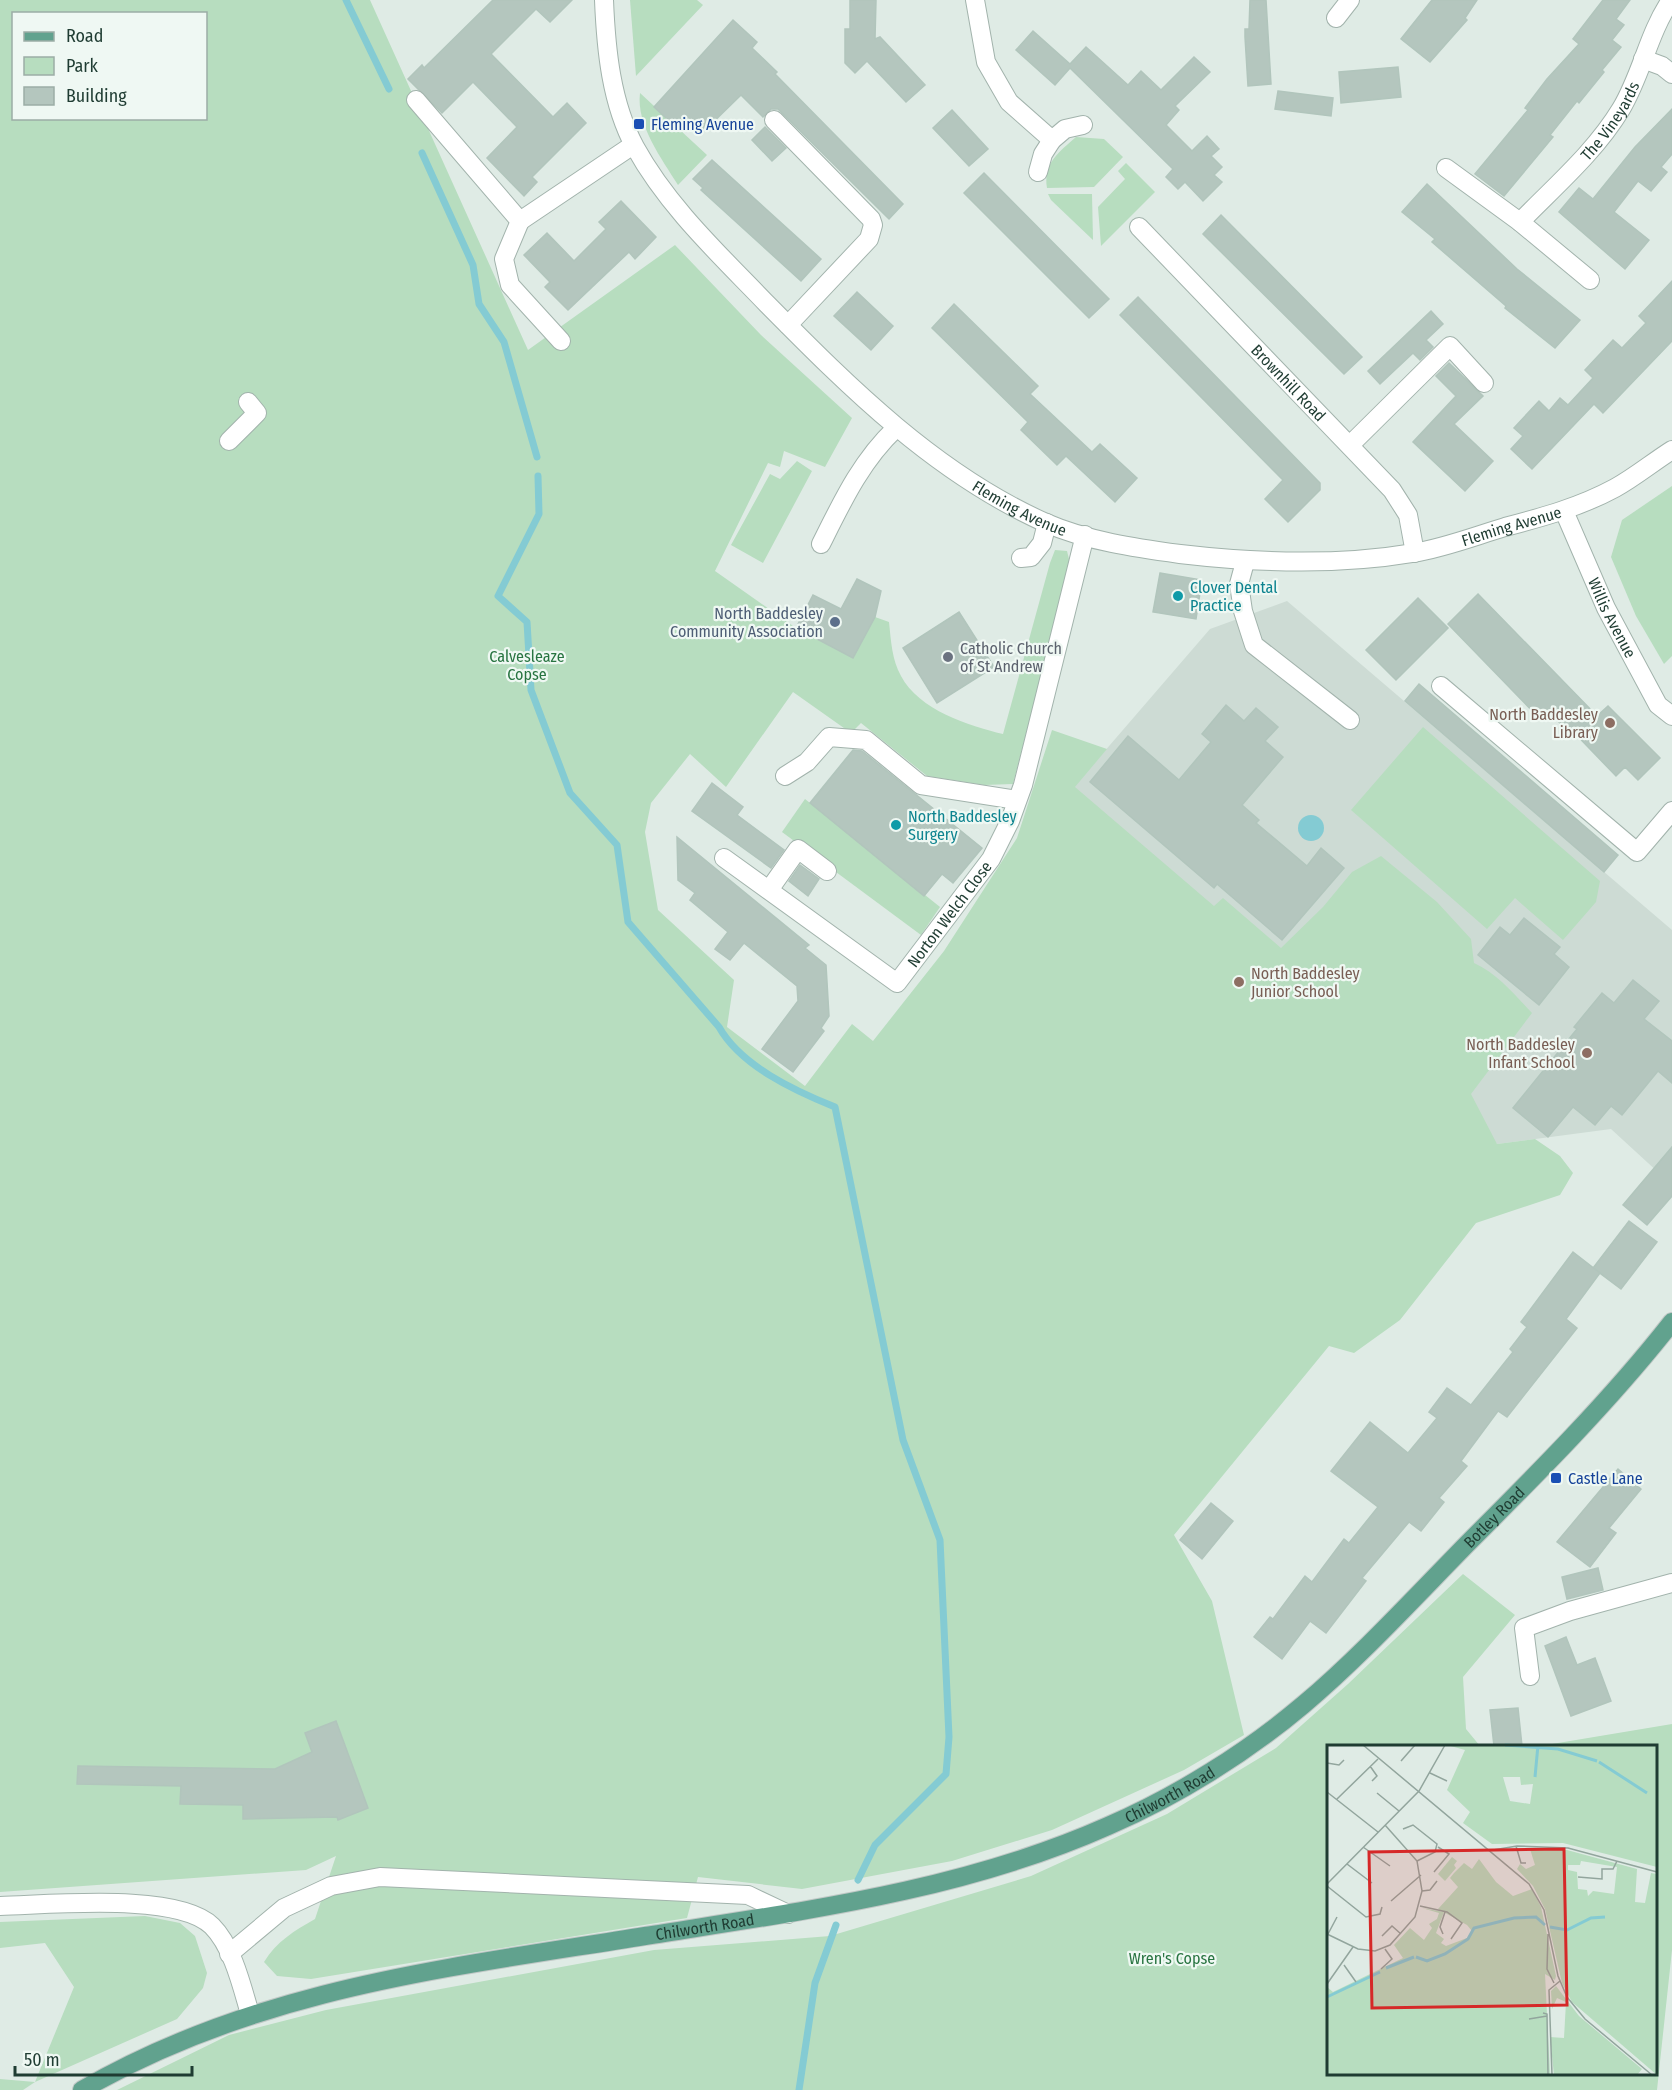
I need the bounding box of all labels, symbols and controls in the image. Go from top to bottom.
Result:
legend [12,12,207,120]
text: Road [66,25,103,47]
text: Park [66,55,99,77]
street label: The Vineyards [1577,79,1644,164]
text: Building [66,85,127,107]
place label: Fleming Avenue [651,115,754,134]
marker: Fleming Avenue [632,117,646,131]
street label: Brownhill Road [1247,341,1330,425]
street label: Fleming Avenue [969,477,1069,540]
street label: Fleming Avenue [1459,502,1564,550]
street label: Willis Avenue [1584,575,1640,661]
place label: Clover Dental Practice [1190,578,1277,615]
marker: Clover Dental Practice [1171,589,1185,603]
place label: North Baddesley Community Association [670,604,824,641]
marker: North Baddesley Community Association [828,615,842,629]
place label: Catholic Church of St Andrew [960,639,1062,676]
park label: Calvesleaze Copse [489,647,565,684]
marker: Catholic Church of St Andrew [941,650,955,664]
place label: North Baddesley Library [1489,705,1599,742]
marker: North Baddesley Library [1603,716,1617,730]
place label: North Baddesley Surgery [908,807,1018,844]
marker: North Baddesley Surgery [889,818,903,832]
street label: Norton Welch Close [904,858,996,971]
place label: North Baddesley Junior School [1251,964,1361,1001]
marker: North Baddesley Junior School [1232,975,1246,989]
place label: North Baddesley Infant School [1466,1035,1576,1072]
marker: North Baddesley Infant School [1580,1046,1594,1060]
place label: Castle Lane [1568,1469,1643,1488]
marker: Castle Lane [1549,1471,1563,1485]
street label: Botley Road [1460,1483,1529,1552]
inset map [1327,1745,1657,2075]
street label: Chilworth Road [1122,1763,1218,1827]
street label: Chilworth Road [654,1910,756,1944]
park label: Wren's Copse [1129,1949,1215,1968]
scale bar [15,2039,192,2077]
text: 50 m [24,2049,60,2071]

